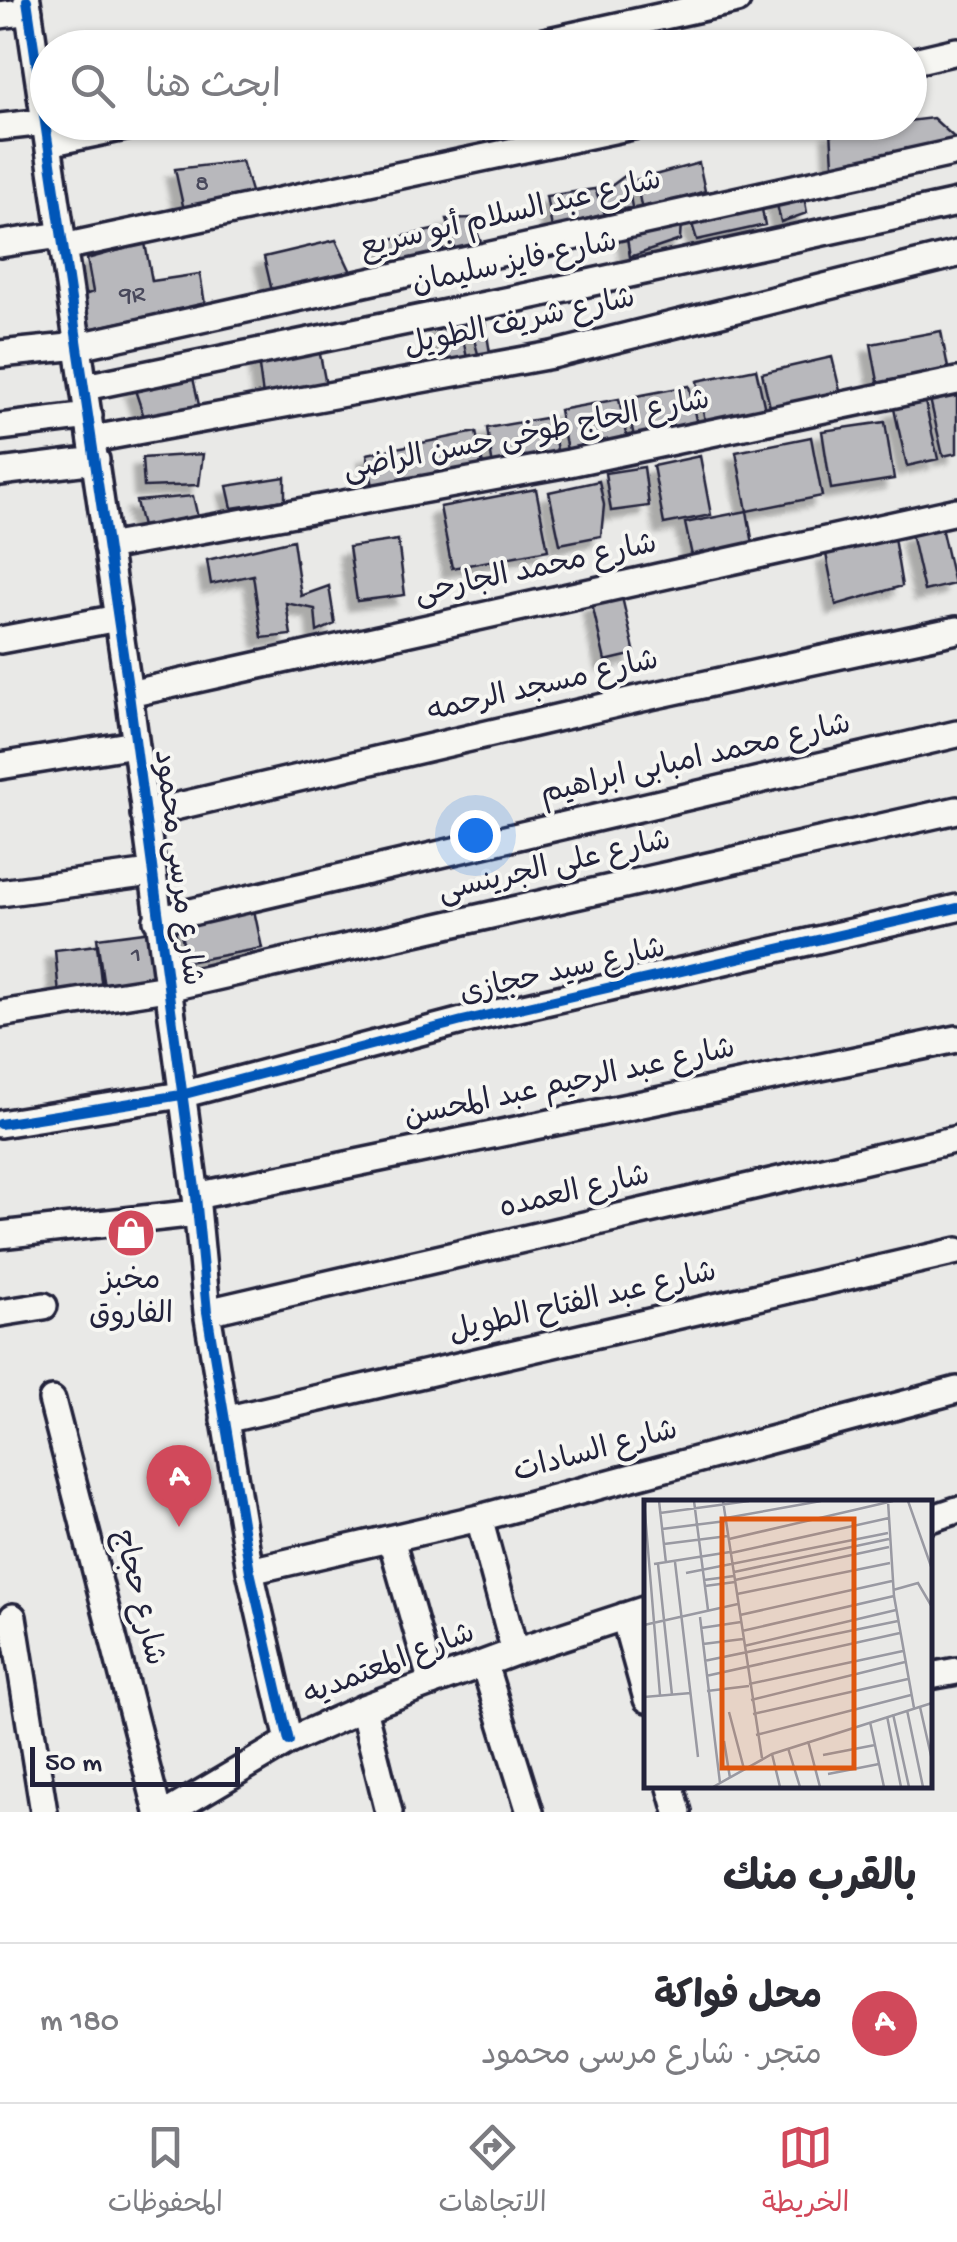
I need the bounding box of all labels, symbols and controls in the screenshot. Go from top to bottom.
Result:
search box [30,30,927,140]
icon: search [65,58,120,113]
text: ابحث هنا [145,67,281,111]
street label: شارع عبد السلام أبو سريع [356,160,665,268]
house number: 8 [195,171,209,200]
street label: شارع فايز سليمان [409,226,621,304]
house number: 9R [118,282,146,311]
street label: شارع شريف الطويل [401,282,639,366]
street label: شارع الحاج طوخى حسن الراضى [341,384,713,490]
street label: شارع محمد الجارحى [412,528,660,614]
street label: شارع مسجد الرحمه [424,644,662,732]
street label: شارع محمد امبابى ابراهيم [537,707,855,814]
street label: شارع مرسى محمود [144,748,208,988]
your location [450,810,501,861]
street label: شارع على الجرينسى [435,824,675,912]
street label: شارع سيد حجازى [457,932,669,1014]
house number: 1 [130,943,141,972]
street label: شارع عبد الرحيم عبد المحسن [401,1033,739,1138]
street label: شارع العمده [496,1160,654,1228]
shop icon: مخبز الفاروق [105,1207,157,1259]
street label: شارع عبد الفتاح الطويل [446,1256,720,1352]
place label: مخبز الفاروق [89,1265,173,1334]
street label: شارع السادات [510,1414,682,1492]
pin: A [146,1444,212,1527]
inset map [644,1500,932,1787]
street label: شارع حجاج [103,1526,171,1670]
street label: شارع المعتمديه [300,1617,480,1715]
scale bar [30,1742,240,1786]
text: 50 m [45,1748,102,1781]
text: بالقرب منك [723,1857,917,1906]
text: محل فواكة [654,1978,822,2022]
text: 180 m [40,2004,119,2042]
text: A [875,2004,894,2042]
text: متجر · شارع مرسى محمود [481,2038,822,2076]
tab: المحفوظات [108,2120,223,2226]
tab: الاتجاهات [438,2120,547,2226]
tab: الخريطة [762,2120,849,2226]

